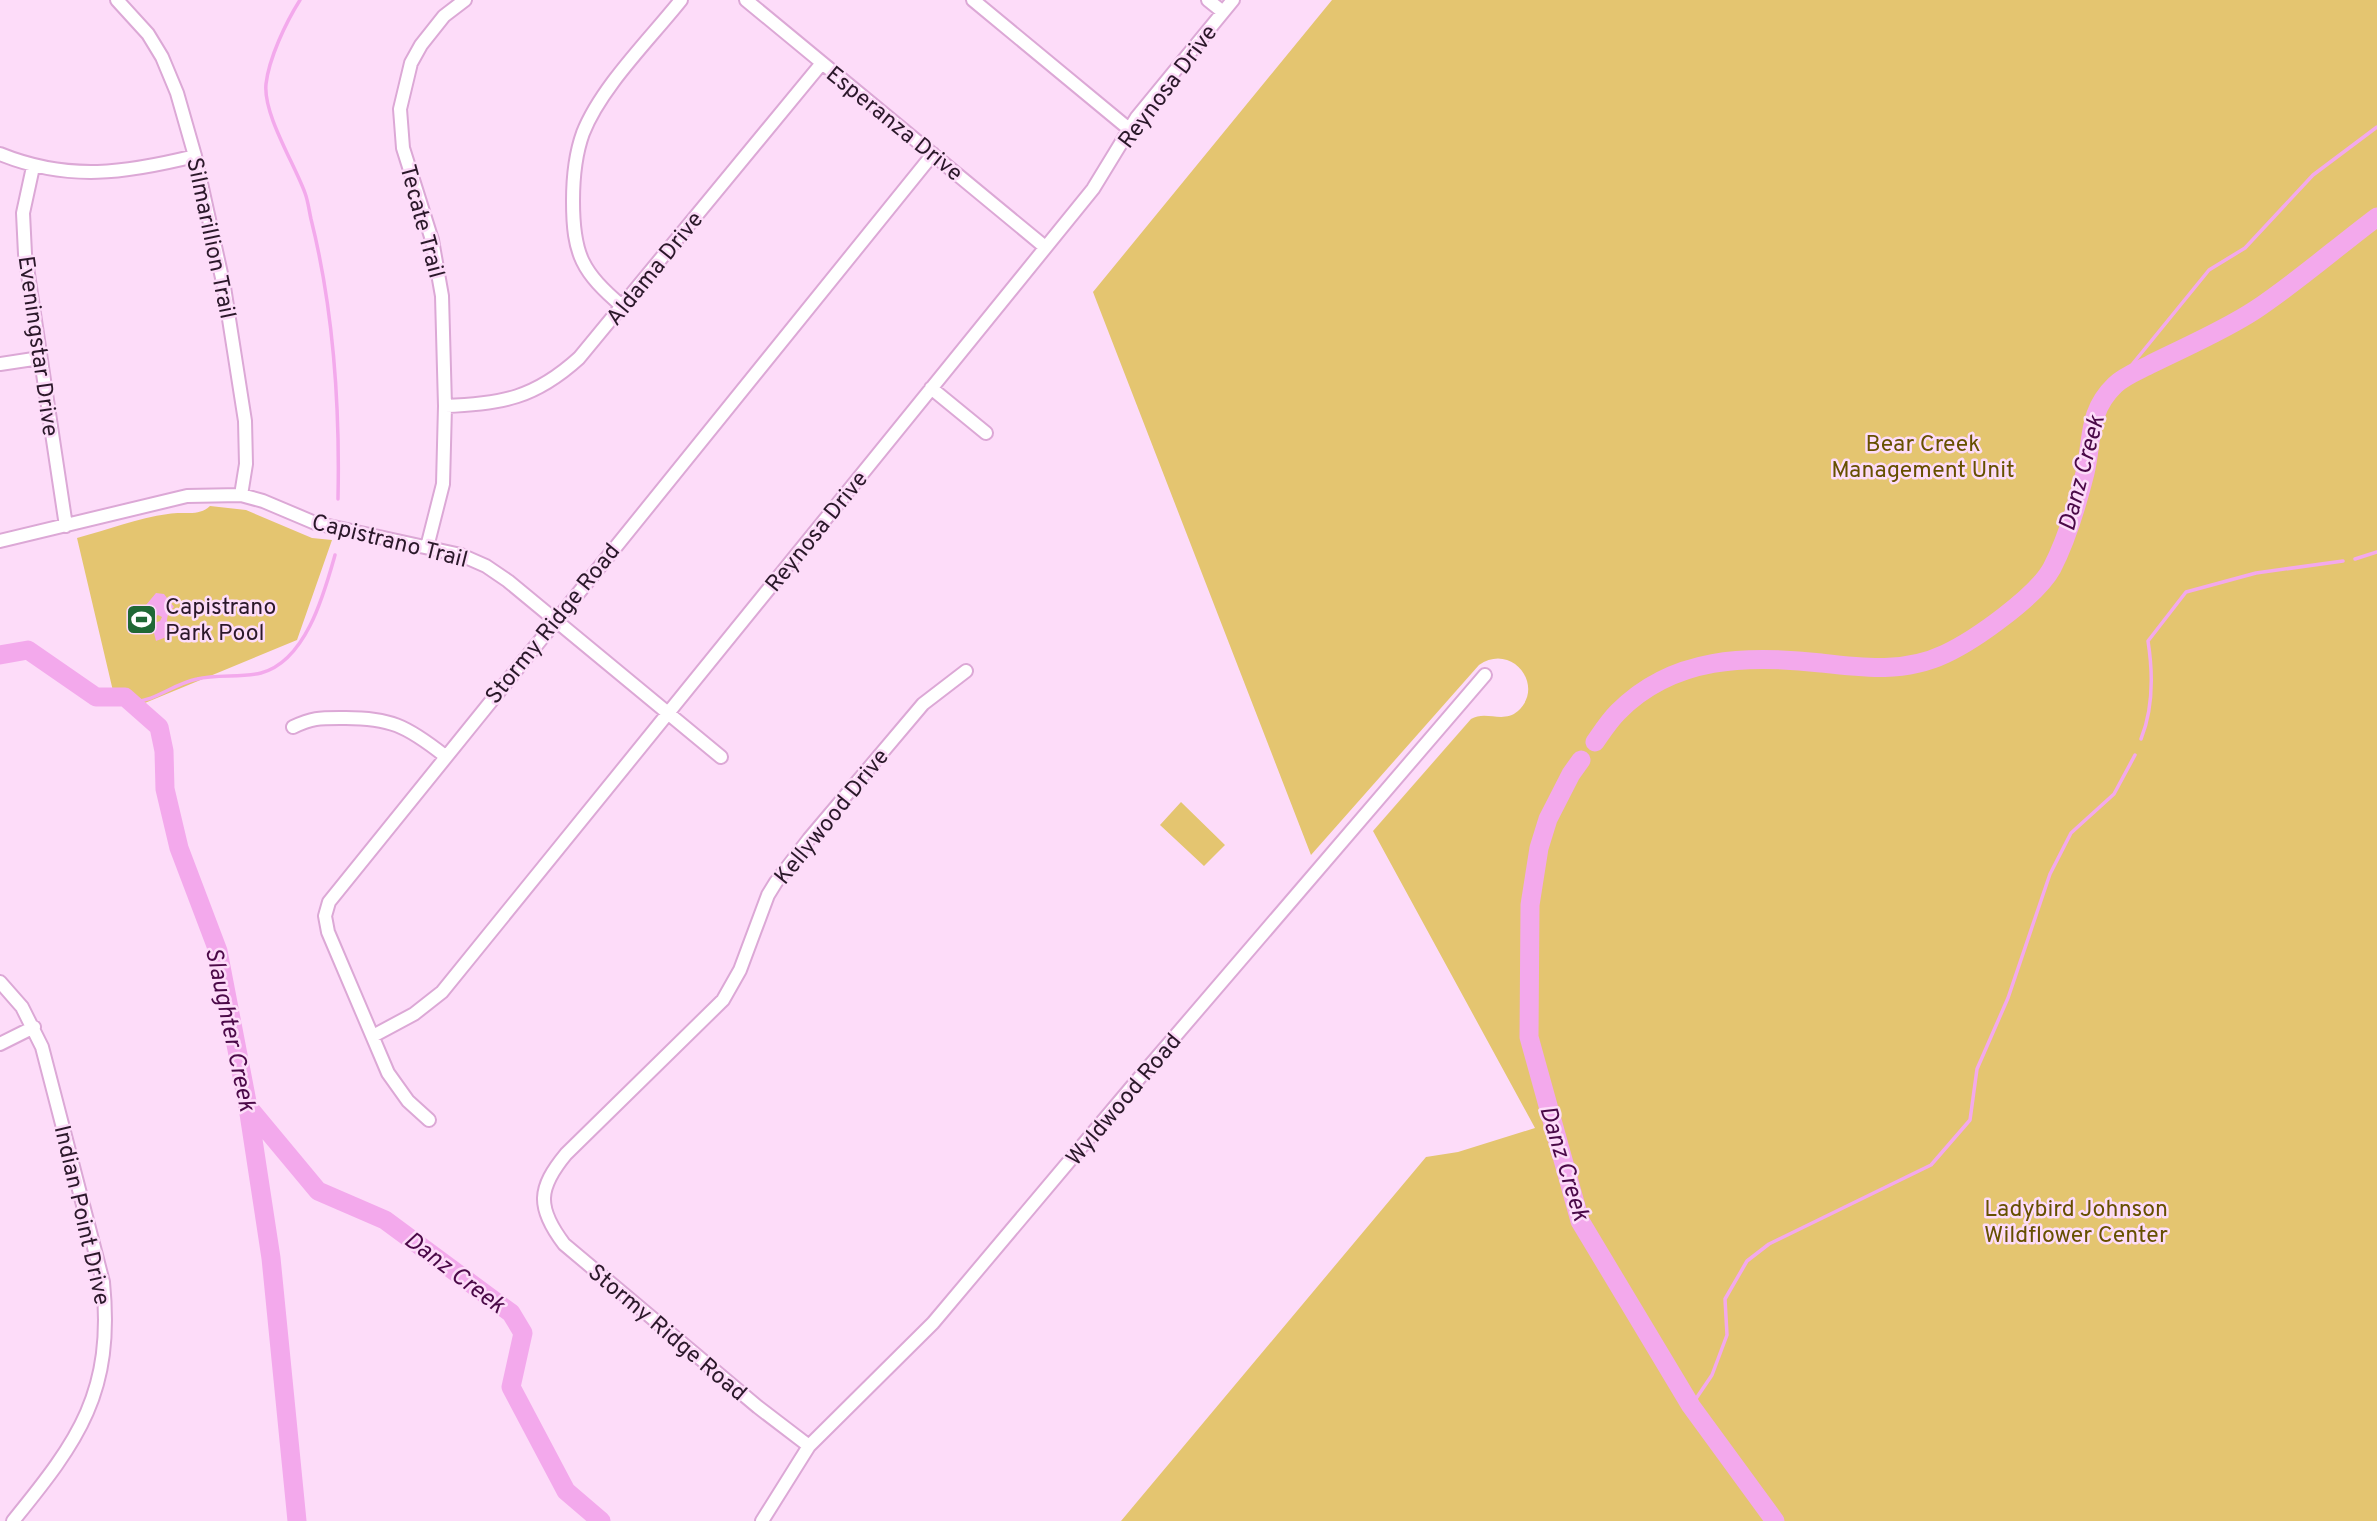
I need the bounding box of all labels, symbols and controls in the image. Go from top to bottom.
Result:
street label: Reynosa Drive [1113,20,1225,155]
street label: Esperanza Drive [819,61,968,189]
street label: Silmarillion Trail [178,155,241,322]
street label: Tecate Trail [392,162,450,282]
street label: Aldama Drive [601,207,711,333]
street label: Eveningstar Drive [9,254,64,439]
water label: Danz Creek [2053,411,2113,535]
park label: Bear Creek Management Unit [1831,431,2015,486]
street label: Reynosa Drive [760,466,876,599]
street label: Capistrano Trail [308,509,470,576]
street label: Stormy Ridge Road [480,538,628,711]
place label: Capistrano Park Pool [165,594,276,649]
sports icon: Capistrano Park Pool [125,602,159,636]
street label: Kellywood Drive [769,744,897,891]
water label: Slaughter Creek [197,945,261,1115]
street label: Wyldwood Road [1061,1028,1189,1173]
water label: Danz Creek [1531,1102,1595,1226]
street label: Indian Point Drive [46,1123,115,1308]
park label: Ladybird Johnson Wildflower Center [1984,1196,2168,1251]
water label: Danz Creek [397,1226,511,1322]
street label: Stormy Ridge Road [581,1259,752,1409]

